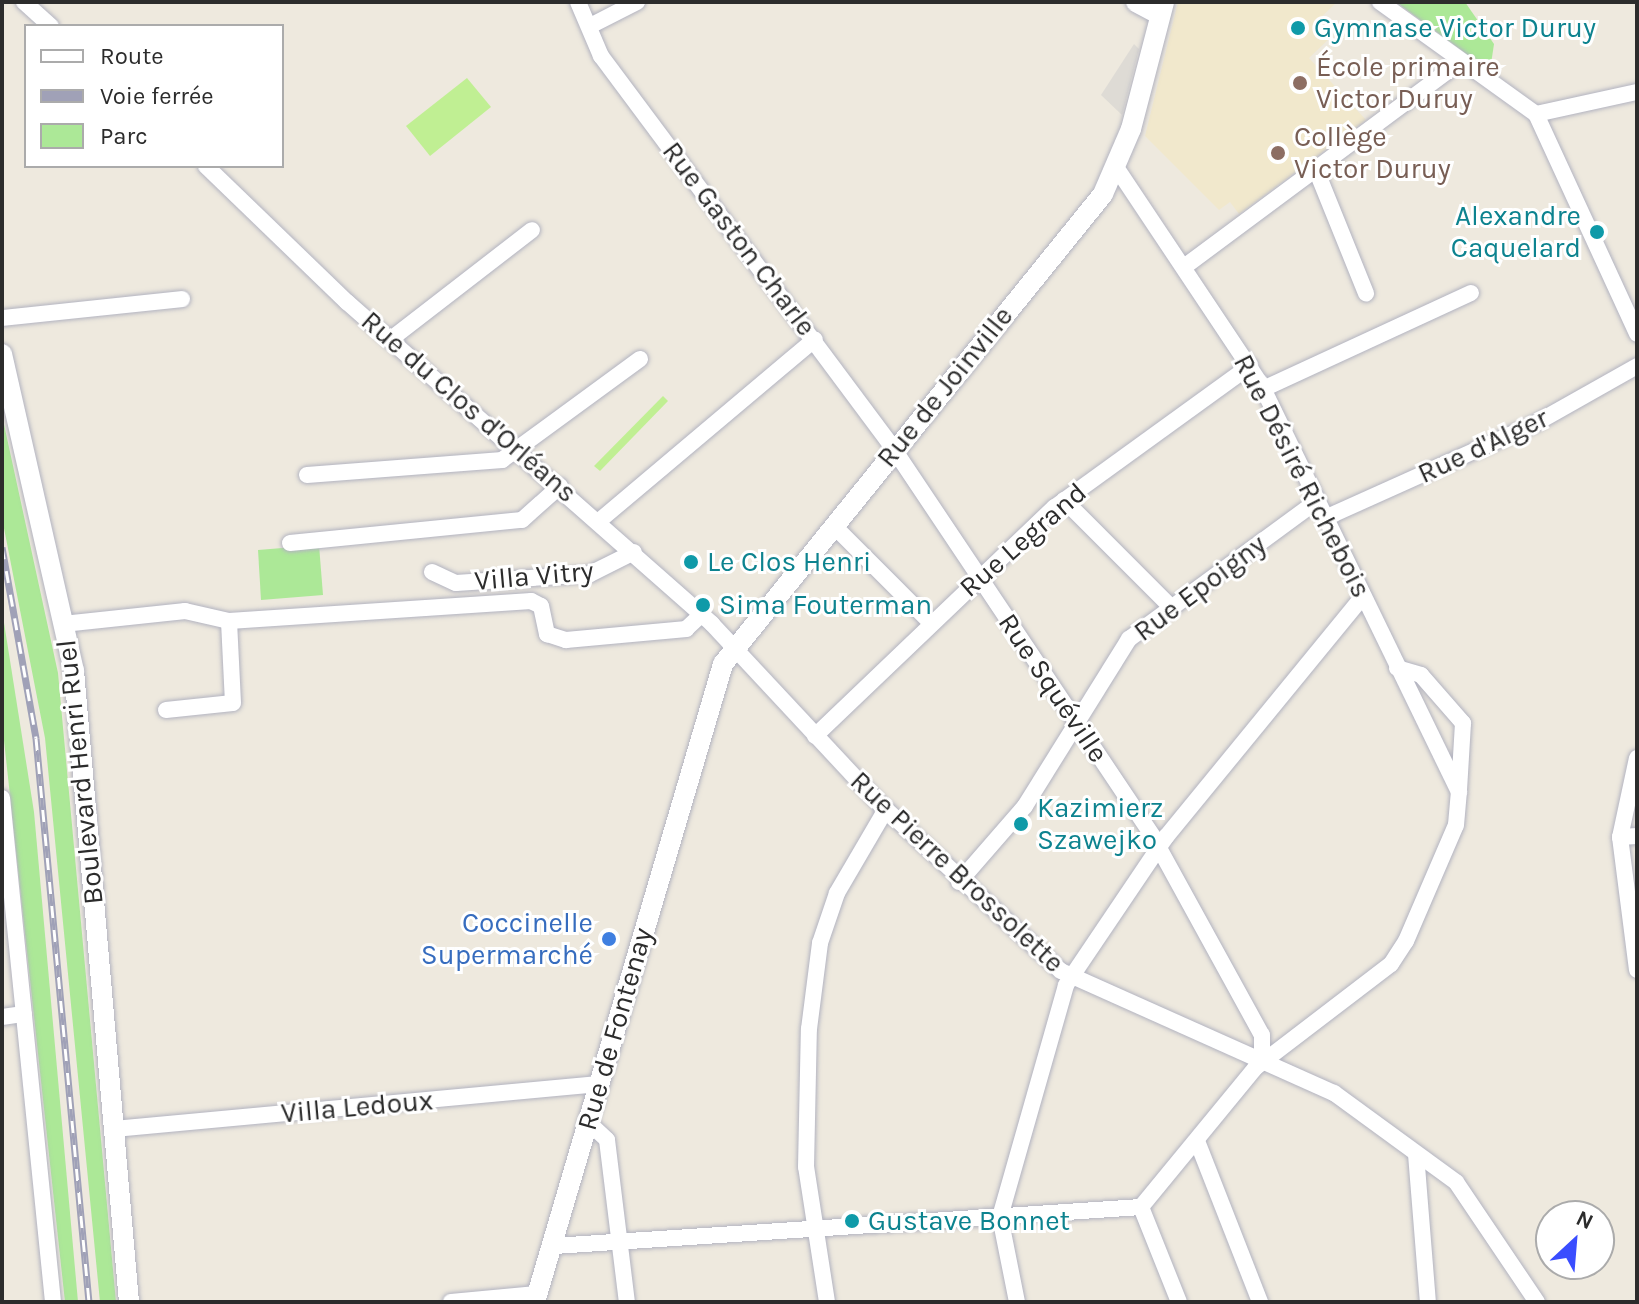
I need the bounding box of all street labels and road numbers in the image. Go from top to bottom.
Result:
street label: Rue Gaston Charle [655,135,823,343]
street label: Rue de Joinville [870,300,1020,474]
street label: Rue du Clos d'Orléans [354,304,584,510]
street label: Rue Désiré Richebois [1226,349,1378,603]
street label: Rue d'Alger [1413,401,1553,491]
street label: Rue Legrand [953,476,1093,604]
street label: Rue Epoigny [1127,527,1273,649]
street label: Villa Vitry [473,554,595,598]
street label: Rue Squéville [991,607,1115,769]
street label: Boulevard Henri Ruel [49,638,111,906]
street label: Rue Pierre Brossolette [843,764,1071,980]
street label: Rue de Fontenay [570,924,660,1134]
street label: Villa Ledoux [280,1084,434,1130]

